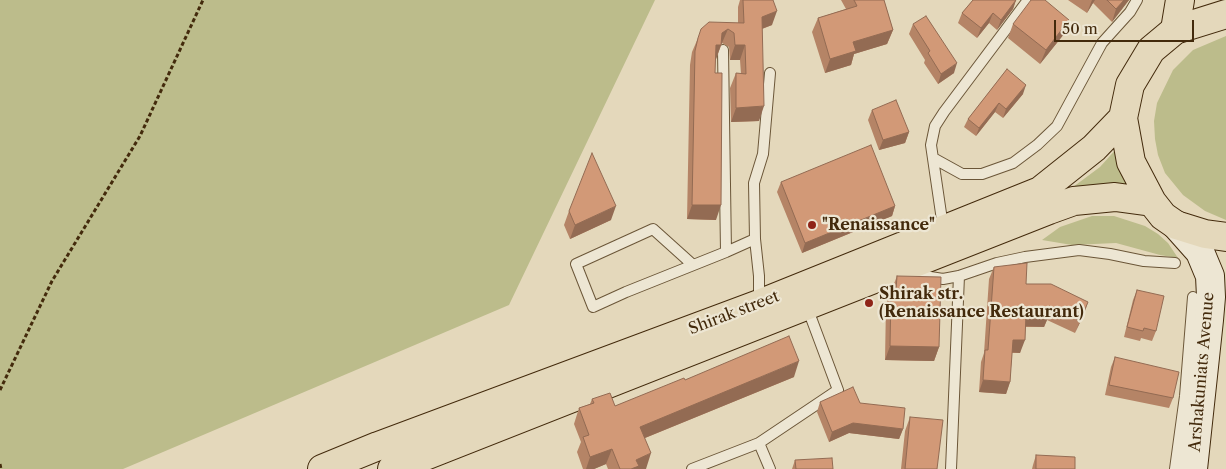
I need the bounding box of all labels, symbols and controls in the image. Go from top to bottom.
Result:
scale bar [1056,10,1196,42]
text: 50 m [1062,19,1098,38]
place label: "Renaissance" [822,215,935,235]
marker: "Renaissance" [806,219,818,231]
place label: Shirak str. (Renaissance Restaurant) [879,284,1084,322]
street label: Shirak street [686,287,782,339]
street label: Arshakuniats Avenue [1185,291,1219,453]
marker: Shirak str. (Renaissance Restaurant) [863,297,875,309]

